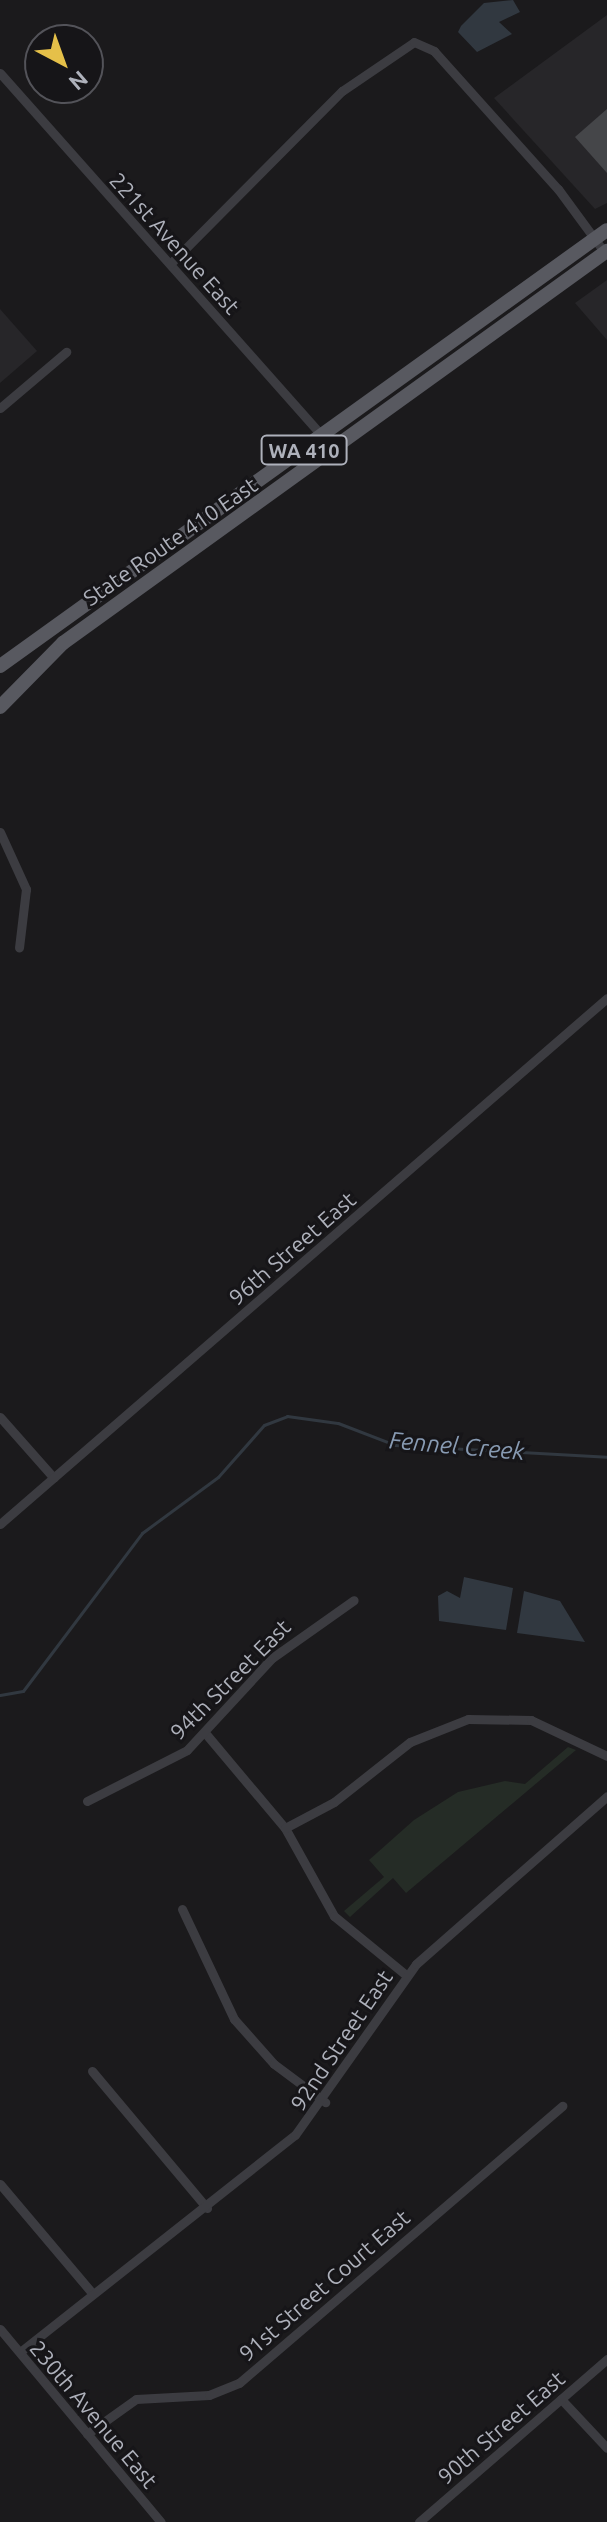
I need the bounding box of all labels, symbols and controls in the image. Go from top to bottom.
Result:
north arrow [24,24,104,104]
text: N [64,66,93,96]
street label: 221st Avenue East [104,167,246,319]
road number: WA 410 [260,434,348,466]
street label: State Route 410 East [78,471,262,611]
street label: 96th Street East [223,1186,361,1310]
water label: Fennel Creek [388,1426,526,1466]
street label: 94th Street East [164,1613,296,1745]
street label: 92nd Street East [284,1965,398,2115]
street label: 91st Street Court East [233,2204,415,2366]
street label: 230th Avenue East [25,2335,163,2493]
street label: 90th Street East [432,2365,570,2489]

